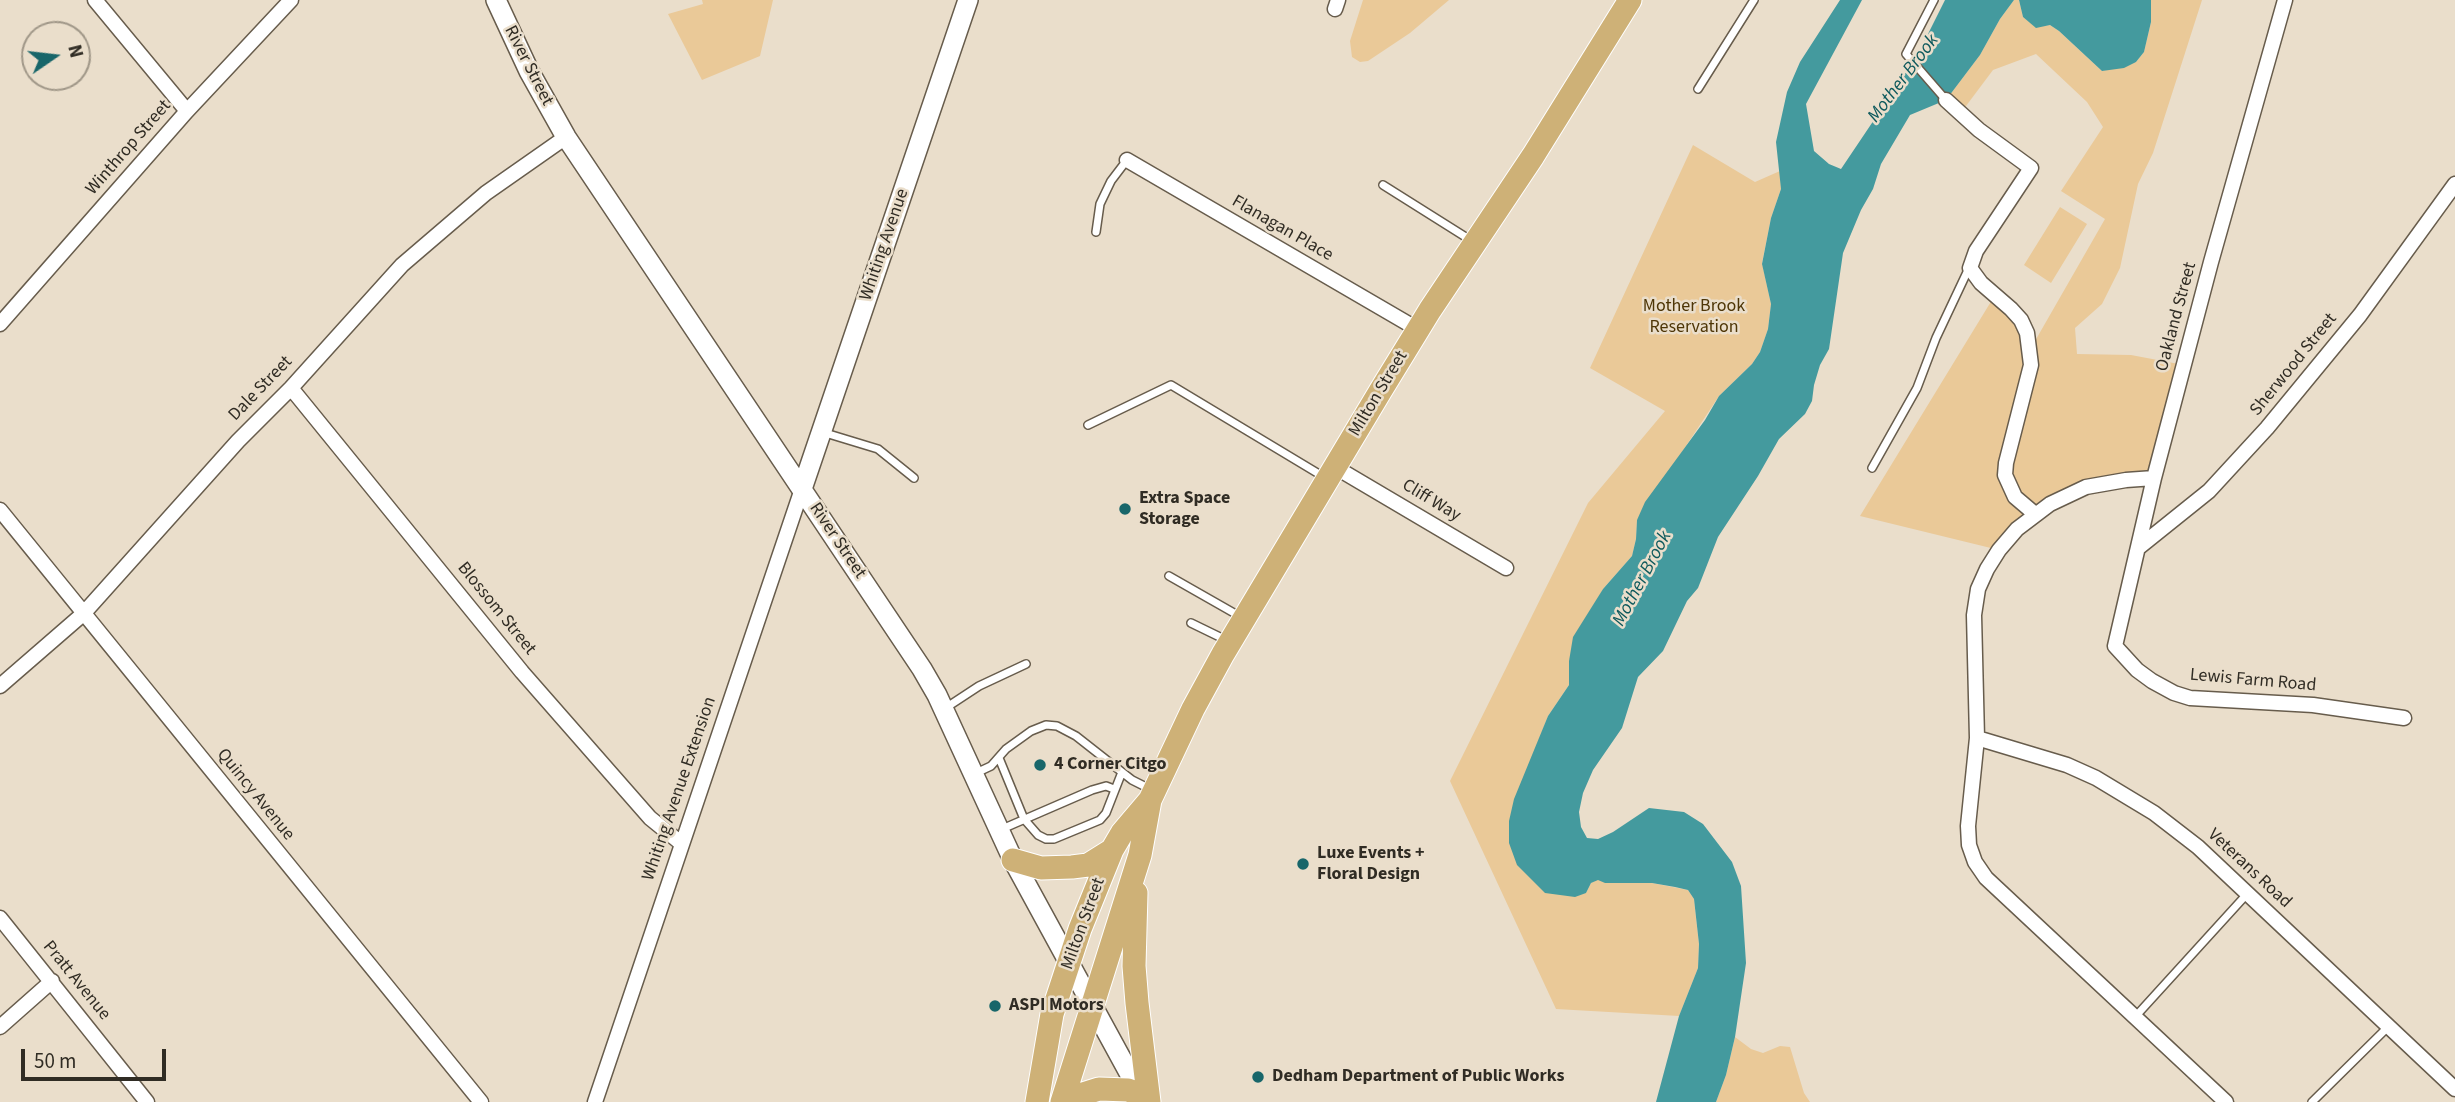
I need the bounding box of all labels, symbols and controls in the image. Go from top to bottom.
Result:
north arrow [21,21,91,91]
street label: River Street [499,22,557,110]
water label: Mother Brook [1863,30,1945,128]
text: N [60,42,90,61]
street label: Winthrop Street [82,96,176,200]
street label: Whiting Avenue [856,186,914,304]
street label: Flanagan Place [1228,191,1336,267]
street label: Oakland Street [2152,260,2202,374]
park label: Mother Brook Reservation [1643,296,1745,338]
street label: Sherwood Street [2246,309,2342,421]
street label: Milton Street [1345,347,1413,441]
street label: Dale Street [225,352,297,426]
street label: Cliff Way [1398,475,1464,527]
place label: Extra Space Storage [1139,488,1230,530]
street label: River Street [804,499,870,583]
marker: Extra Space Storage [1117,501,1133,517]
water label: Mother Brook [1608,528,1678,630]
street label: Blossom Street [452,558,540,660]
street label: Lewis Farm Road [2189,665,2317,697]
street label: Whiting Avenue Extension [638,694,722,884]
street label: Quincy Avenue [211,745,299,845]
place label: 4 Corner Citgo [1054,754,1167,776]
marker: 4 Corner Citgo [1032,757,1048,773]
street label: Veterans Road [2202,825,2296,913]
place label: Luxe Events + Floral Design [1317,843,1424,886]
marker: Luxe Events + Floral Design [1295,856,1311,872]
street label: Milton Street [1057,875,1111,973]
street label: Pratt Avenue [37,937,115,1025]
place label: ASPI Motors [1009,995,1104,1017]
marker: ASPI Motors [987,998,1003,1014]
scale bar [24,1036,170,1080]
text: 50 m [34,1046,76,1076]
place label: Dedham Department of Public Works [1272,1066,1564,1088]
marker: Dedham Department of Public Works [1250,1069,1266,1085]

